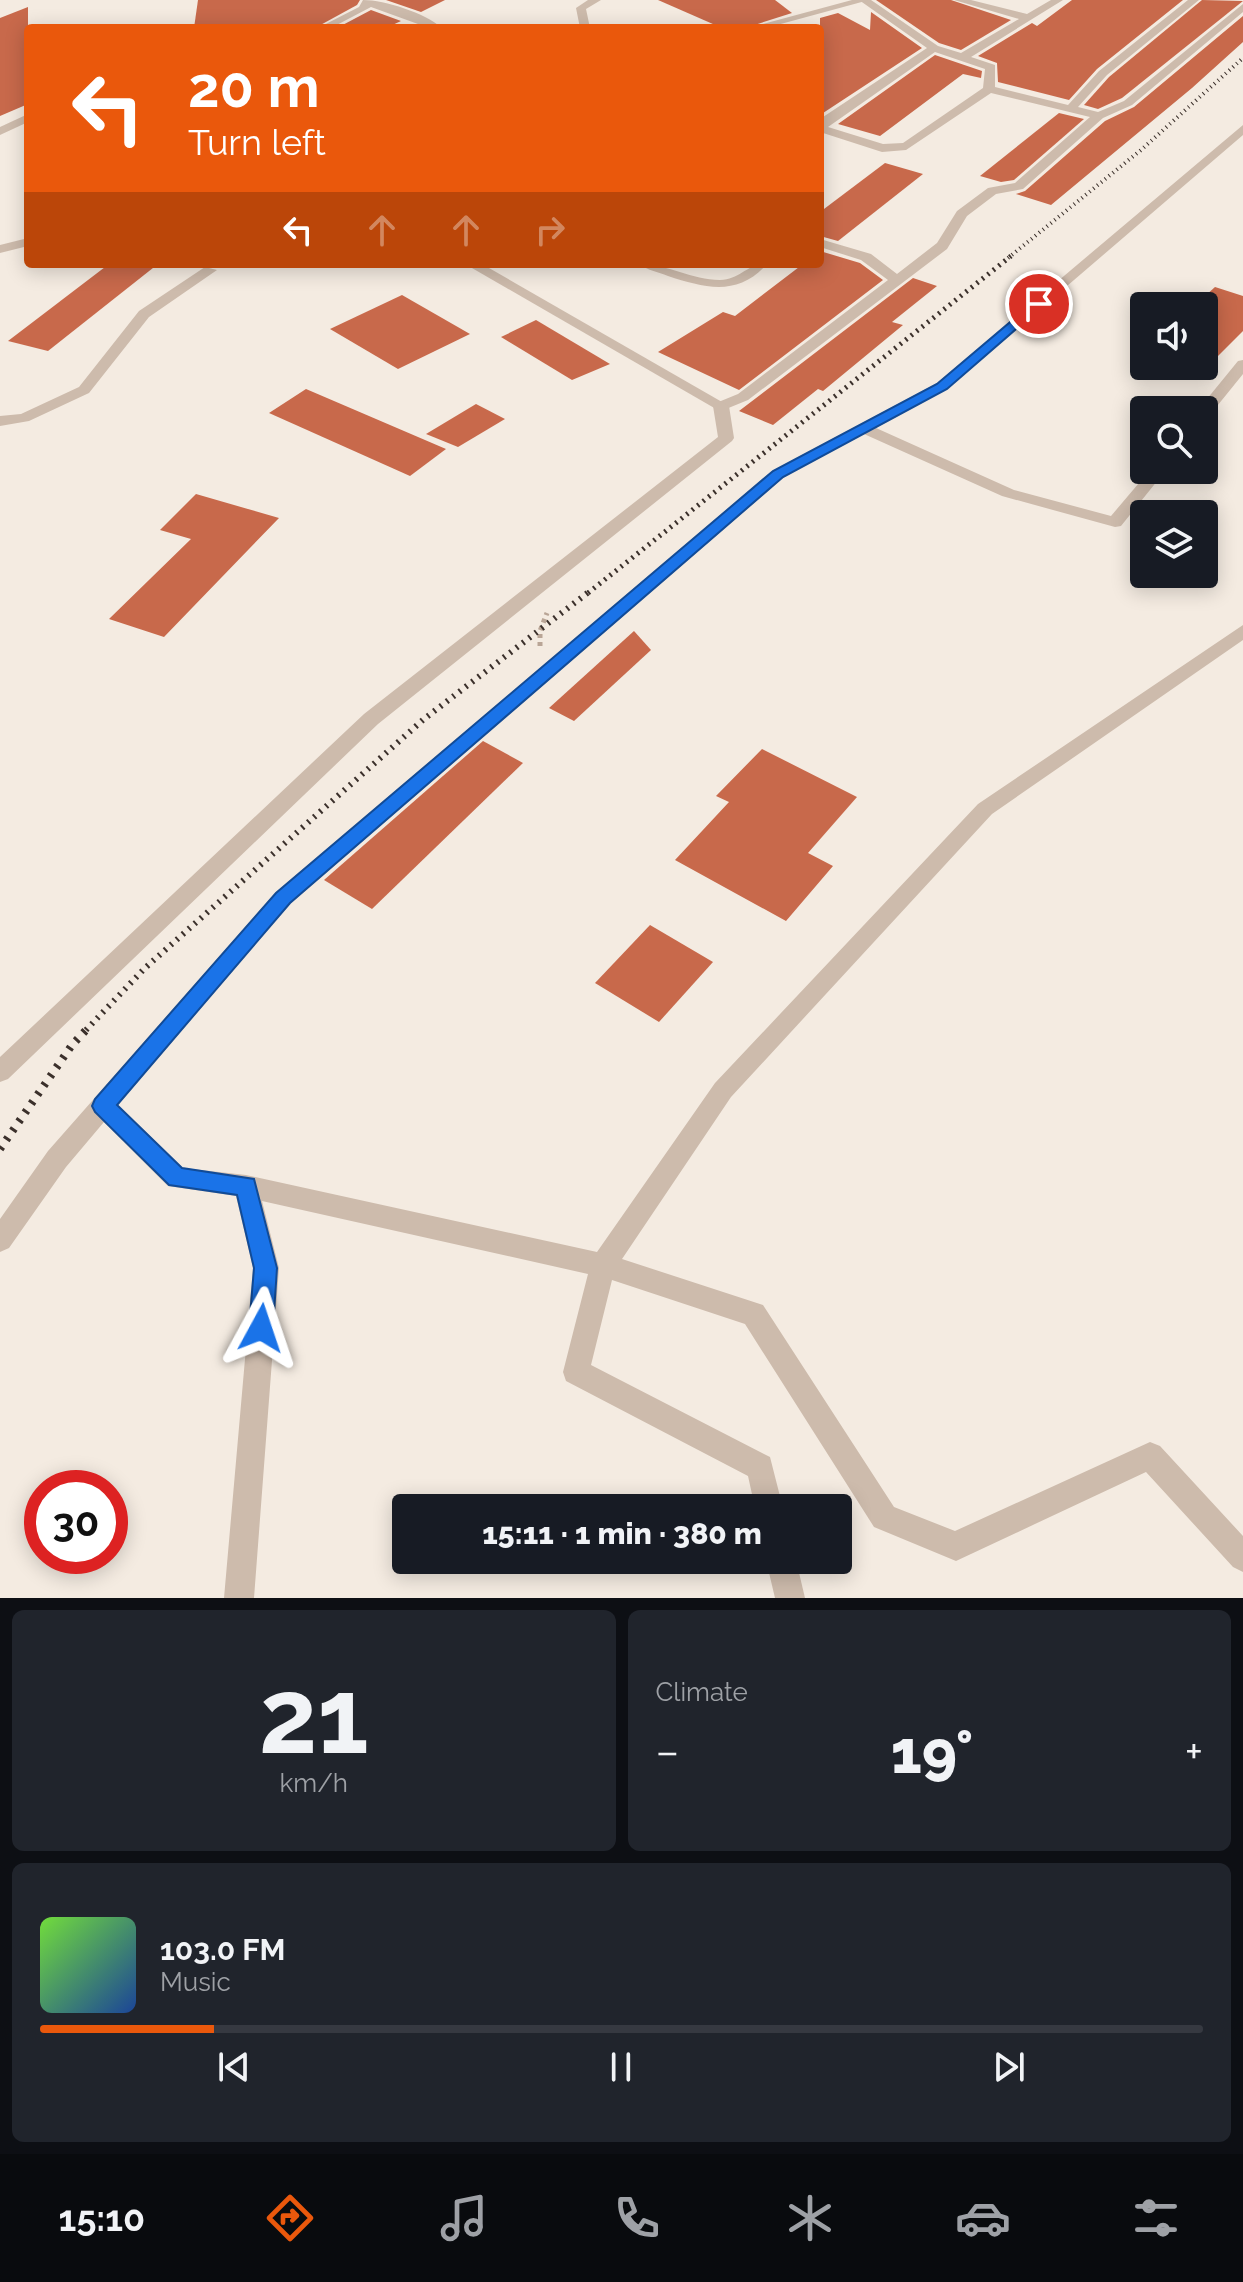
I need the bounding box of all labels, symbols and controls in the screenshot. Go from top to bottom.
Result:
text: 20 m [188,54,320,120]
icon: left [56,56,160,160]
text: Turn left [188,121,326,163]
icon: left [276,208,320,252]
icon: ahead [360,208,404,252]
icon: ahead [444,208,488,252]
icon: right [528,208,572,252]
pin [1005,270,1073,338]
icon: arrive [1017,282,1061,326]
map controls [1130,292,1218,588]
button: sound [1130,292,1218,380]
button: search [1130,396,1218,484]
button: layers [1130,500,1218,588]
position arrow [219,1286,303,1370]
speed limit sign: 30 [24,1470,128,1574]
text: 15:11 · 1 min · 380 m [482,1516,762,1551]
text: 21 [259,1655,369,1777]
text: Climate [656,1677,748,1707]
text: 19° [891,1717,973,1787]
text: − [656,1726,679,1777]
text: + [1185,1726,1203,1777]
text: km/h [279,1768,348,1798]
text: 103.0 FM [160,1932,286,1967]
text: Music [160,1967,231,1997]
icon: previous [212,2045,256,2089]
icon: pause [599,2045,643,2089]
icon: next [987,2045,1031,2089]
icon: directions [262,2190,318,2246]
icon: music [436,2190,492,2246]
icon: phone [609,2190,665,2246]
icon: climate [782,2190,838,2246]
icon: car [955,2190,1011,2246]
icon: filters [1128,2190,1184,2246]
text: 15:10 [59,2197,145,2239]

